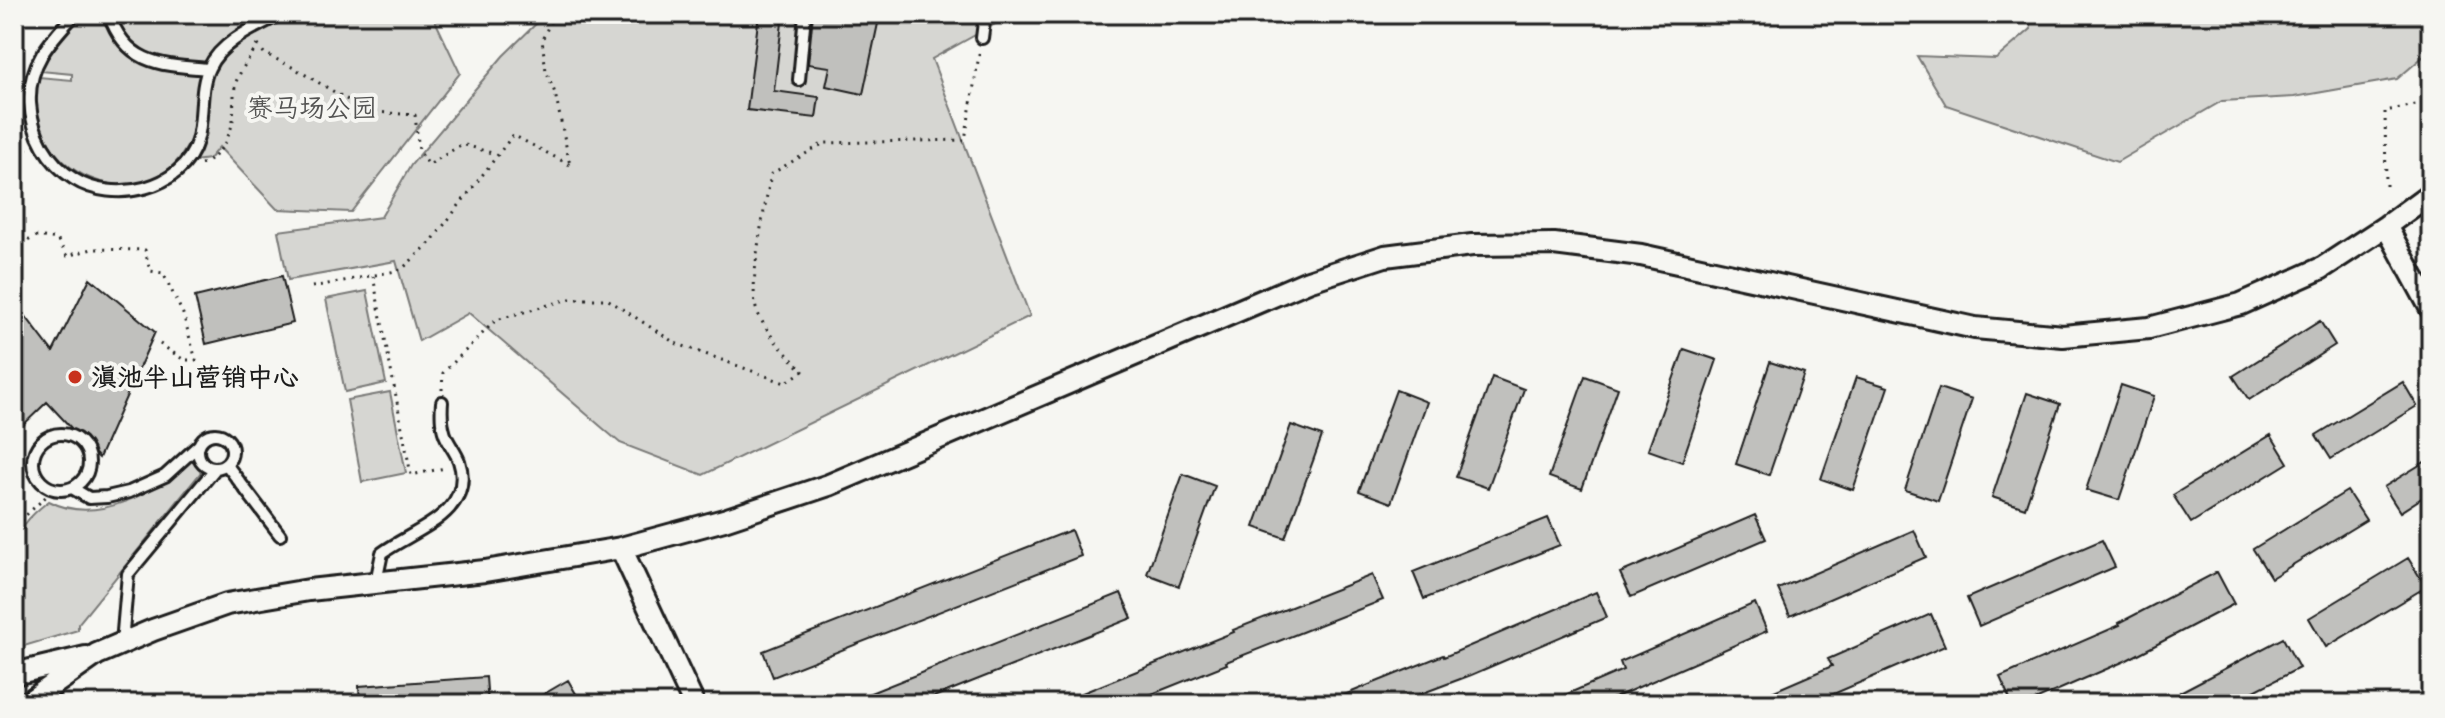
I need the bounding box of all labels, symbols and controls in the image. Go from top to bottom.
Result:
park label: 赛马场公园 [247,85,377,131]
place label: 滇池半山营销中心 [91,354,299,400]
marker: 滇池半山营销中心 [66,368,84,386]

